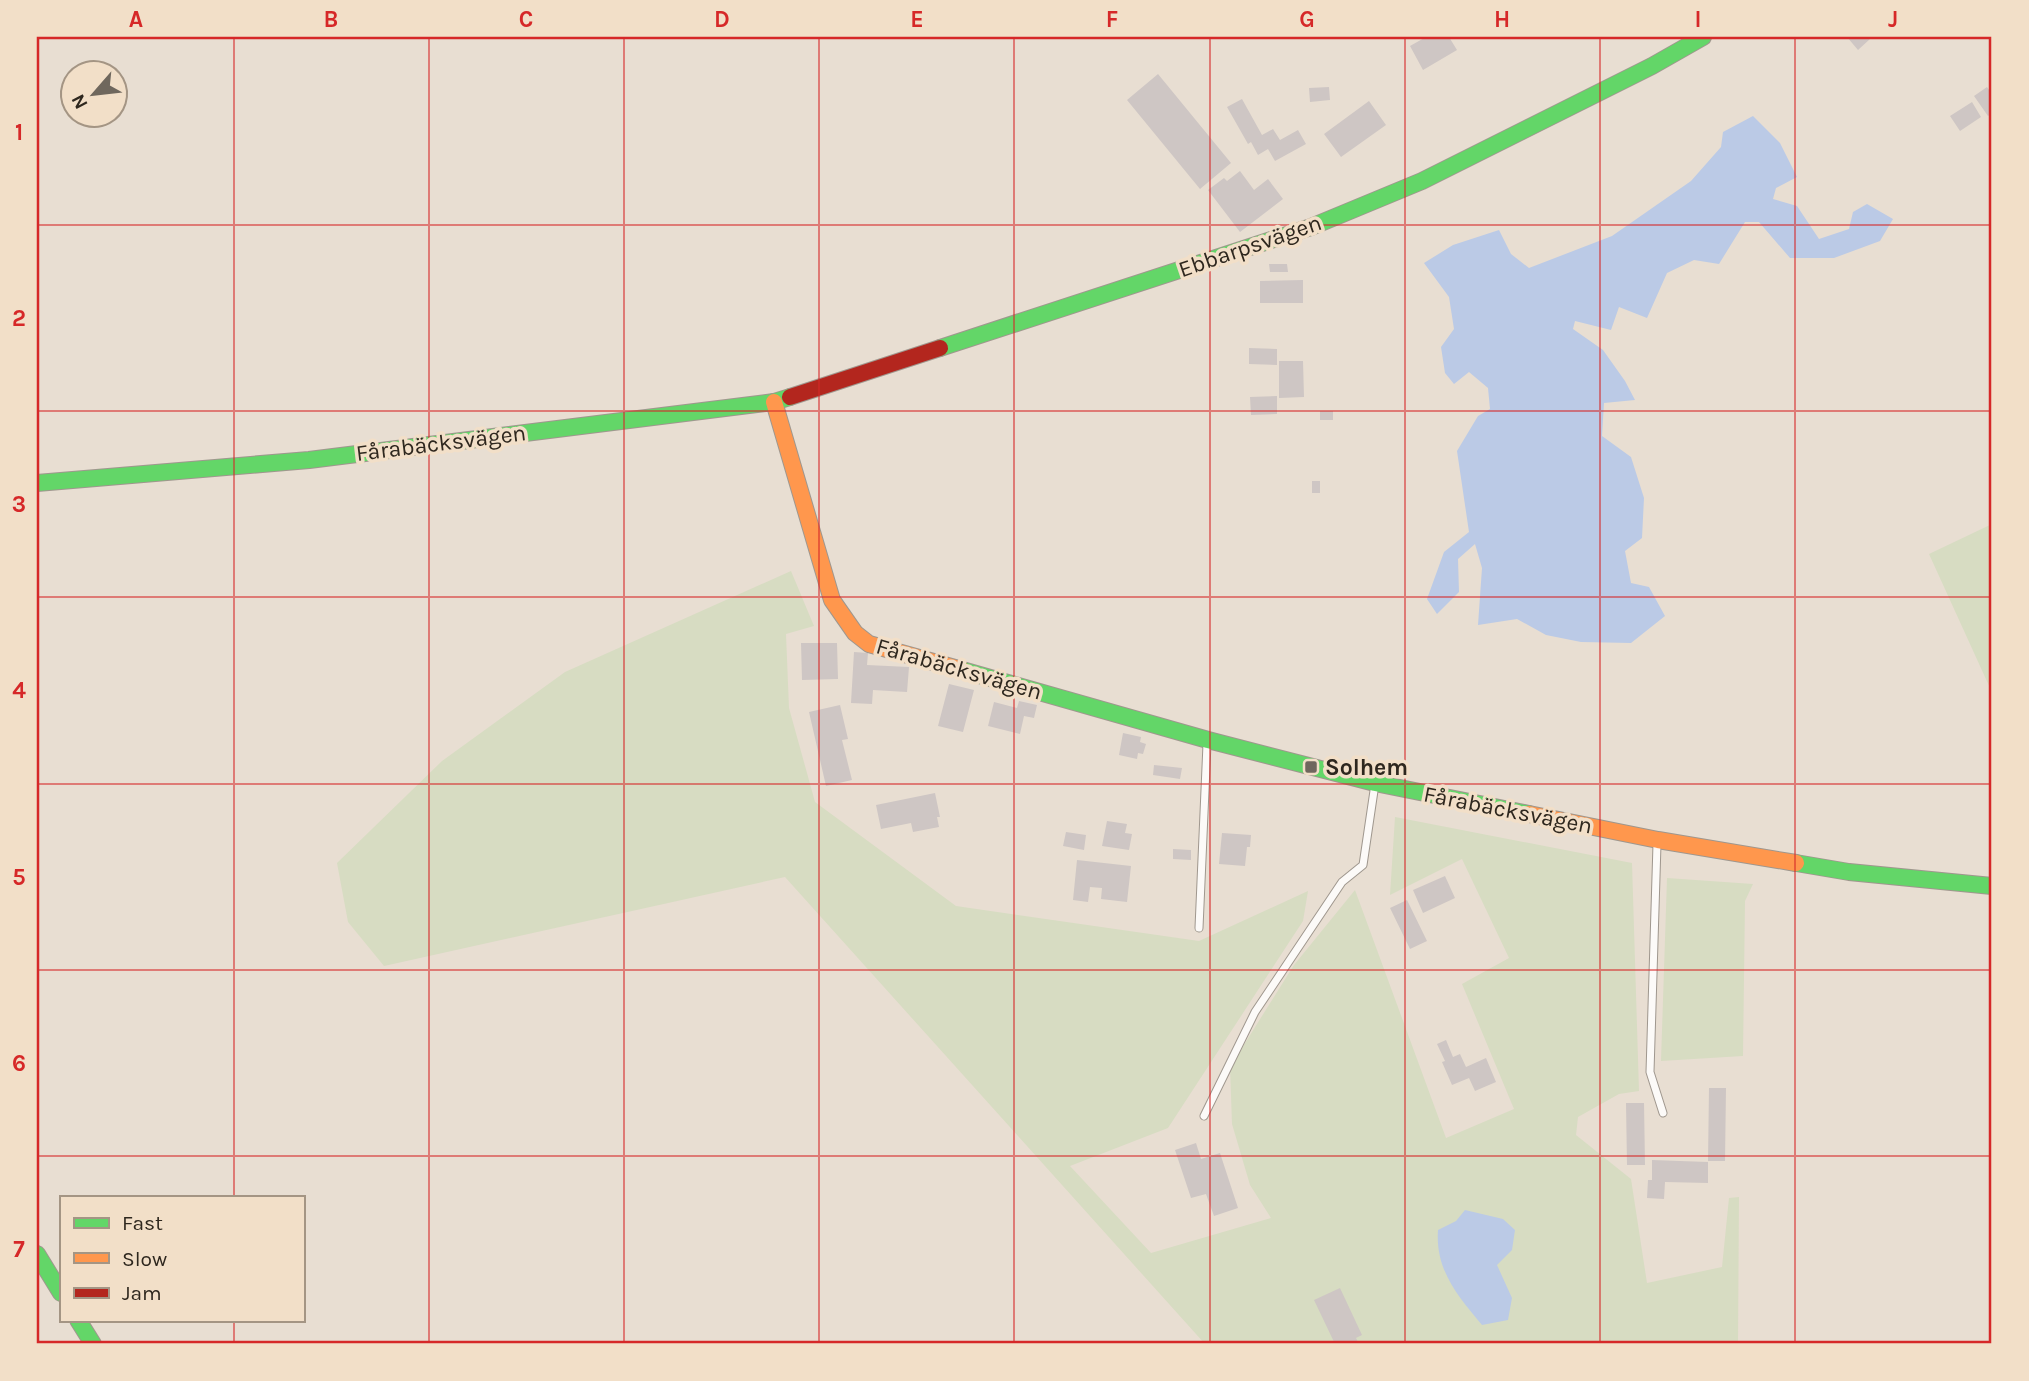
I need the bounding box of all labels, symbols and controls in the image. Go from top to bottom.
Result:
text: A [129,6,143,33]
text: B [324,6,338,33]
text: C [519,6,533,33]
text: D [714,6,730,33]
text: E [910,6,924,33]
text: F [1106,6,1118,33]
text: G [1299,6,1315,33]
text: H [1494,6,1510,33]
text: I [1694,6,1702,33]
text: J [1888,6,1898,33]
north arrow [60,60,130,130]
text: N [67,90,93,113]
text: 1 [15,119,23,146]
street label: Ebbarpsvägen [1175,209,1325,283]
text: 2 [12,305,26,332]
street label: Fårabäcksvägen [354,419,528,467]
text: 3 [12,491,26,518]
street label: Fårabäcksvägen [873,632,1045,706]
text: 4 [12,677,26,704]
place label: Solhem [1325,754,1408,781]
marker: Solhem [1303,759,1319,775]
street label: Fårabäcksvägen [1421,780,1595,840]
text: 5 [12,864,26,891]
text: 6 [12,1050,26,1077]
legend [60,1196,304,1322]
text: Fast [122,1211,163,1235]
text: 7 [13,1236,25,1263]
text: Slow [122,1247,167,1271]
text: Jam [122,1281,162,1305]

